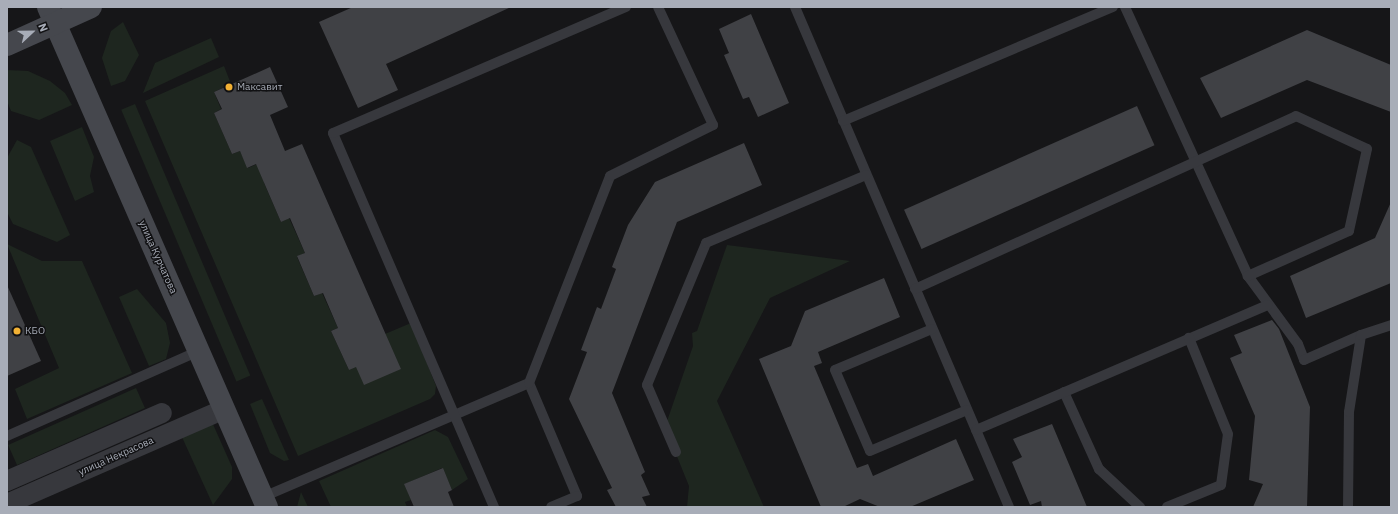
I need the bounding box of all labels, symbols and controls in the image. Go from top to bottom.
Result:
north arrow [12,12,52,52]
text: N [35,21,51,34]
place label: Максавит [237,81,282,93]
marker: Максавит [224,82,234,92]
street label: улица Курчатова [136,219,180,295]
place label: КБО [25,325,45,337]
marker: КБО [12,326,22,336]
street label: улица Некрасова [77,434,155,478]

